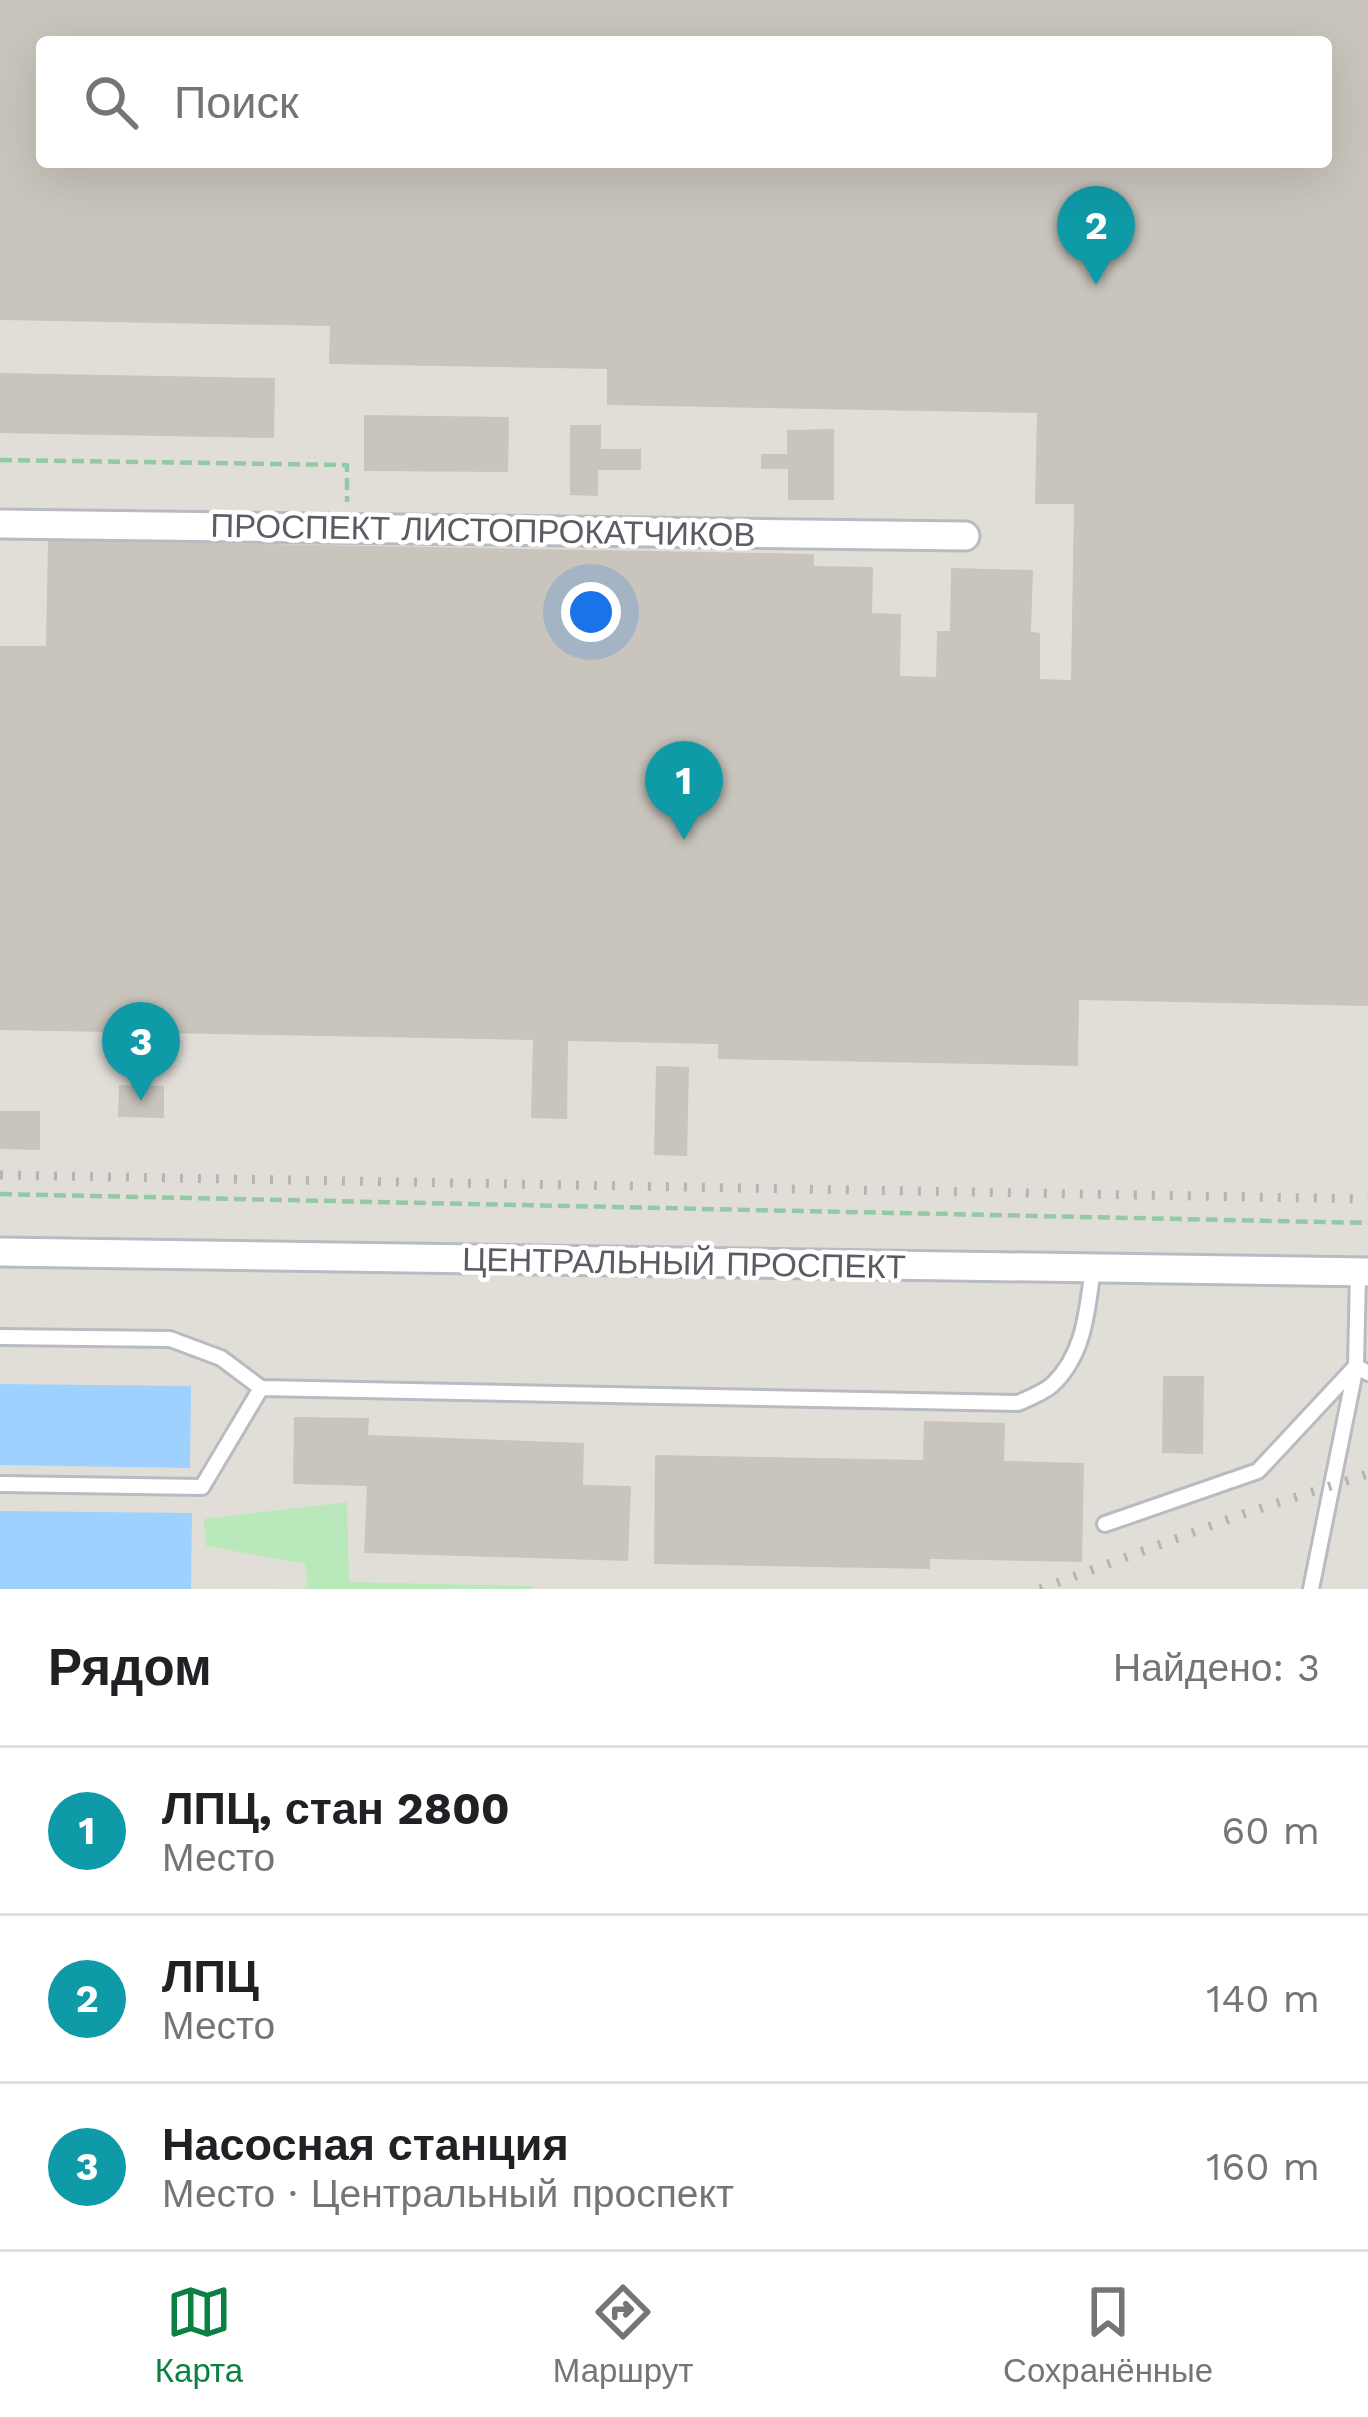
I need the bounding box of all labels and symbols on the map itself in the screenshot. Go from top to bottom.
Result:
pin: 2 [1057,186,1135,285]
street label: ПРОСПЕКТ ЛИСТОПРОКАТЧИКОВ [210,506,756,554]
your location [561,582,621,642]
pin: 1 [645,741,723,840]
pin: 3 [102,1002,180,1101]
street label: ЦЕНТРАЛЬНЫЙ ПРОСПЕКТ [462,1240,906,1286]

